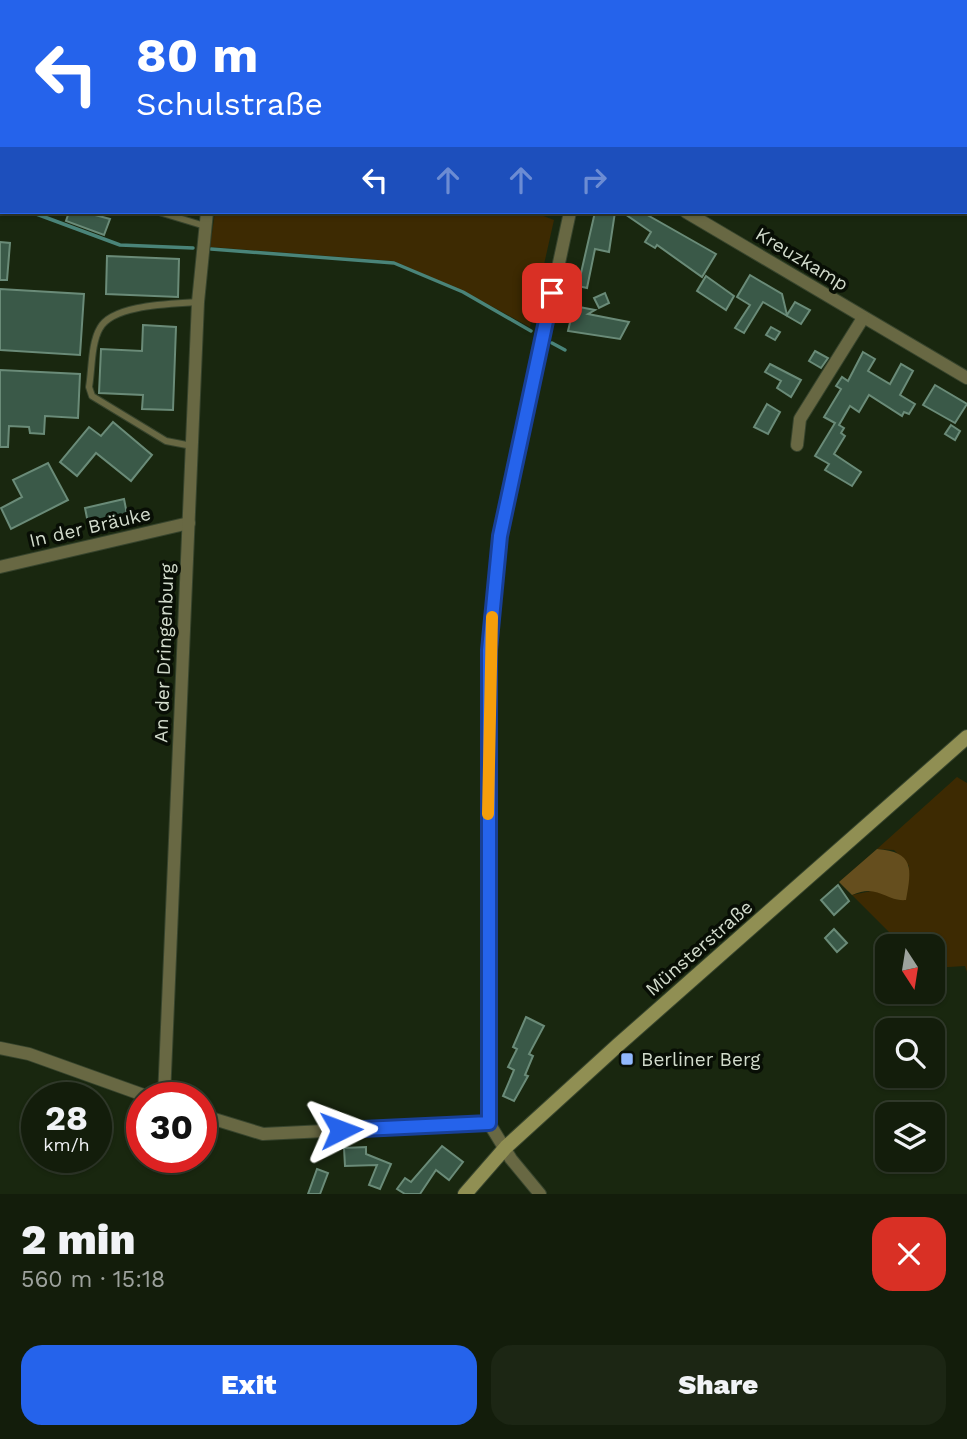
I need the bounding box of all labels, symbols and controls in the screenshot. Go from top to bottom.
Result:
text: 80 m [136,26,258,84]
icon: left [21,28,112,119]
text: Schulstraße [136,85,323,123]
icon: left [356,161,394,199]
icon: ahead [429,161,467,199]
icon: ahead [502,161,540,199]
icon: right [575,161,613,199]
street label: Kreuzkamp [751,222,853,296]
pin [522,263,582,323]
icon: arrive [533,274,571,312]
street label: In der Bräuke [27,502,153,552]
street label: An der Dringenburg [149,562,179,743]
street label: Münsterstraße [641,895,757,1001]
north arrow [875,934,945,1004]
map controls [875,934,945,1172]
button: search [875,1018,945,1088]
place label: Berliner Berg [641,1048,761,1071]
marker: Berliner Berg [619,1051,635,1067]
speed limit sign: 30 [126,1082,217,1173]
position arrow [304,1093,378,1167]
text: 28 [45,1097,88,1139]
button: layers [875,1102,945,1172]
text: km/h [43,1134,90,1155]
text: 2 min [21,1215,135,1264]
button: close [872,1217,946,1291]
text: 560 m · 15:18 [21,1266,165,1293]
button: Exit [21,1345,477,1425]
button: Share [491,1345,946,1425]

